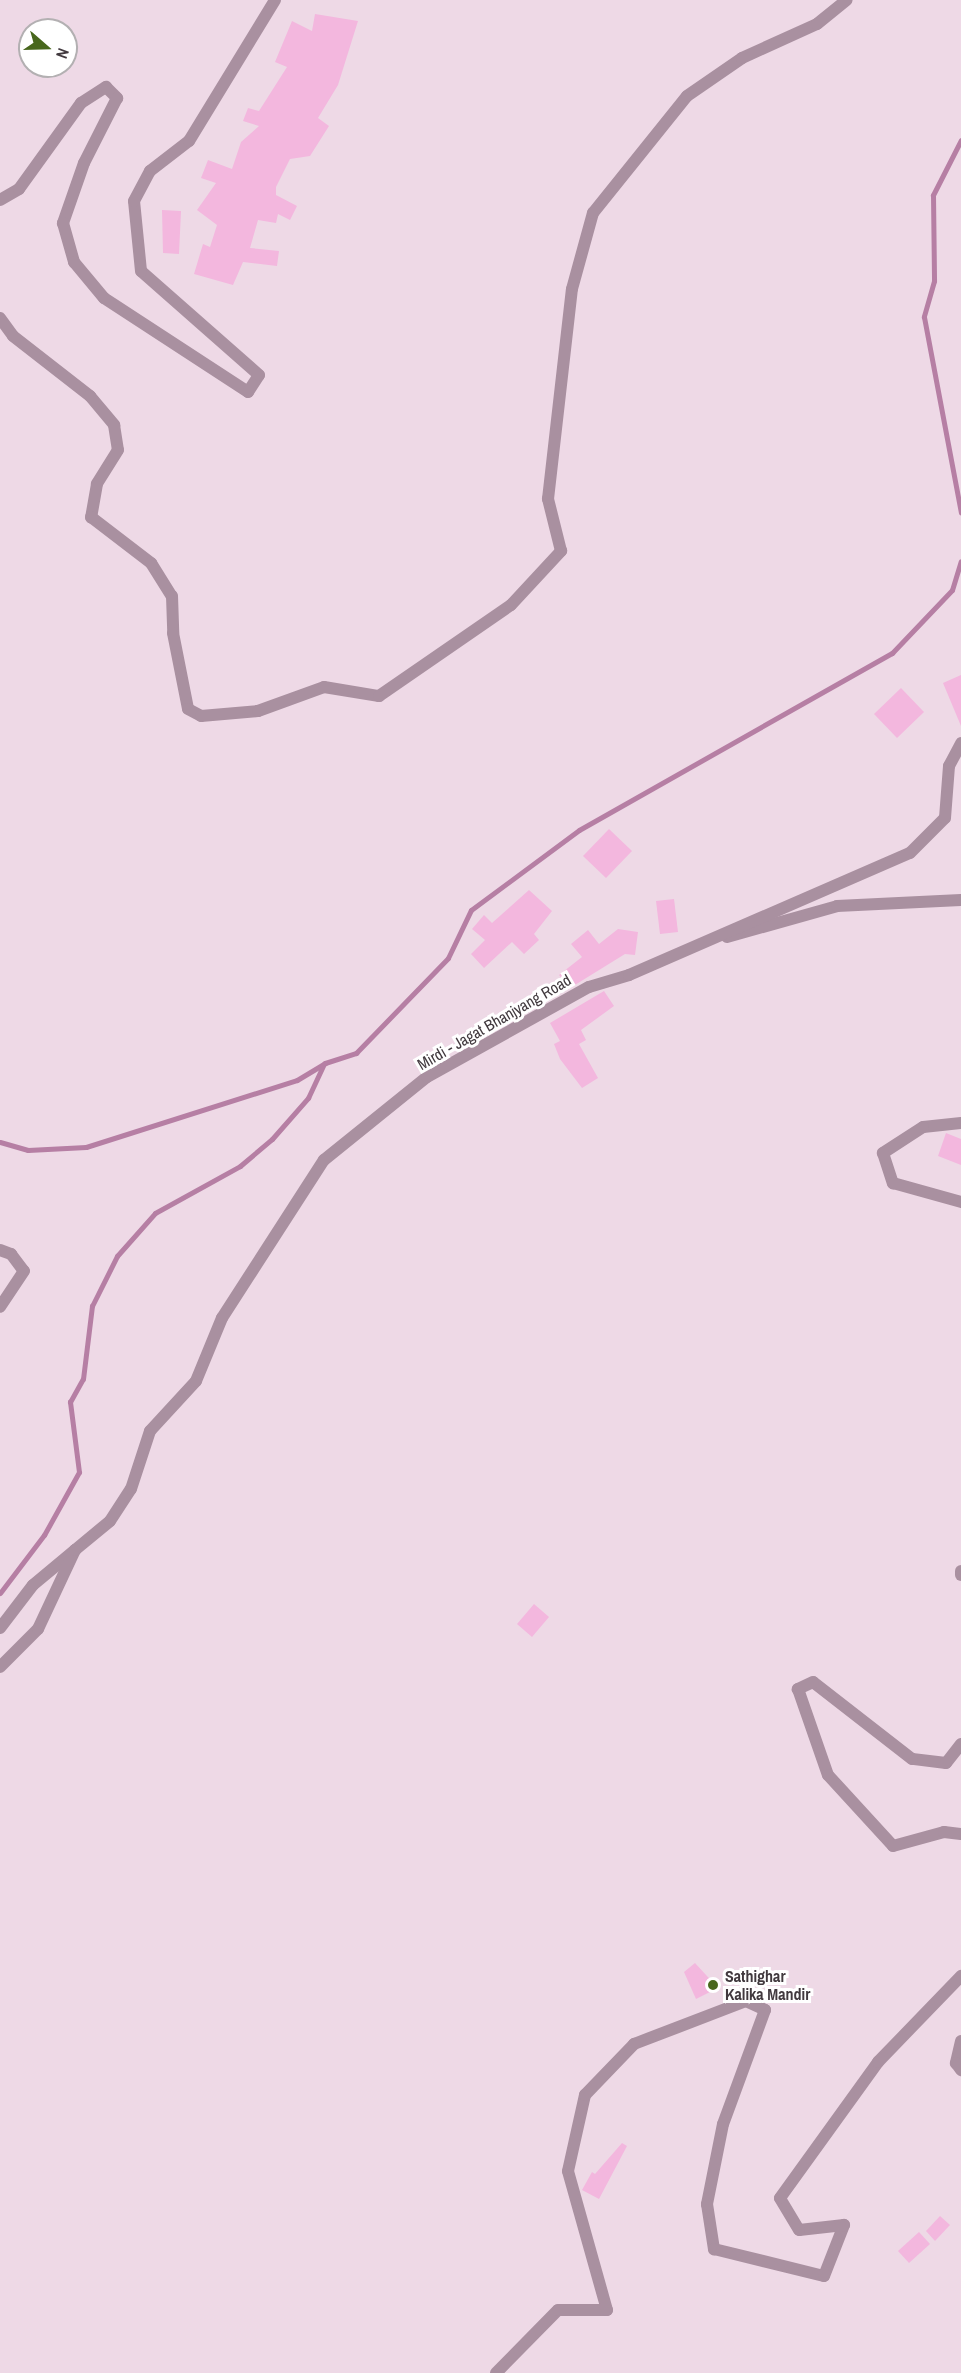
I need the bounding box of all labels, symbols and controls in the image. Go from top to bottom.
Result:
north arrow [18,18,78,78]
text: N [51,45,75,62]
street label: Mirdi - Jagat Bhanjyang Road [414,970,574,1074]
place label: Sathighar Kalika Mandir [725,1966,810,2004]
marker: Sathighar Kalika Mandir [706,1978,720,1992]

